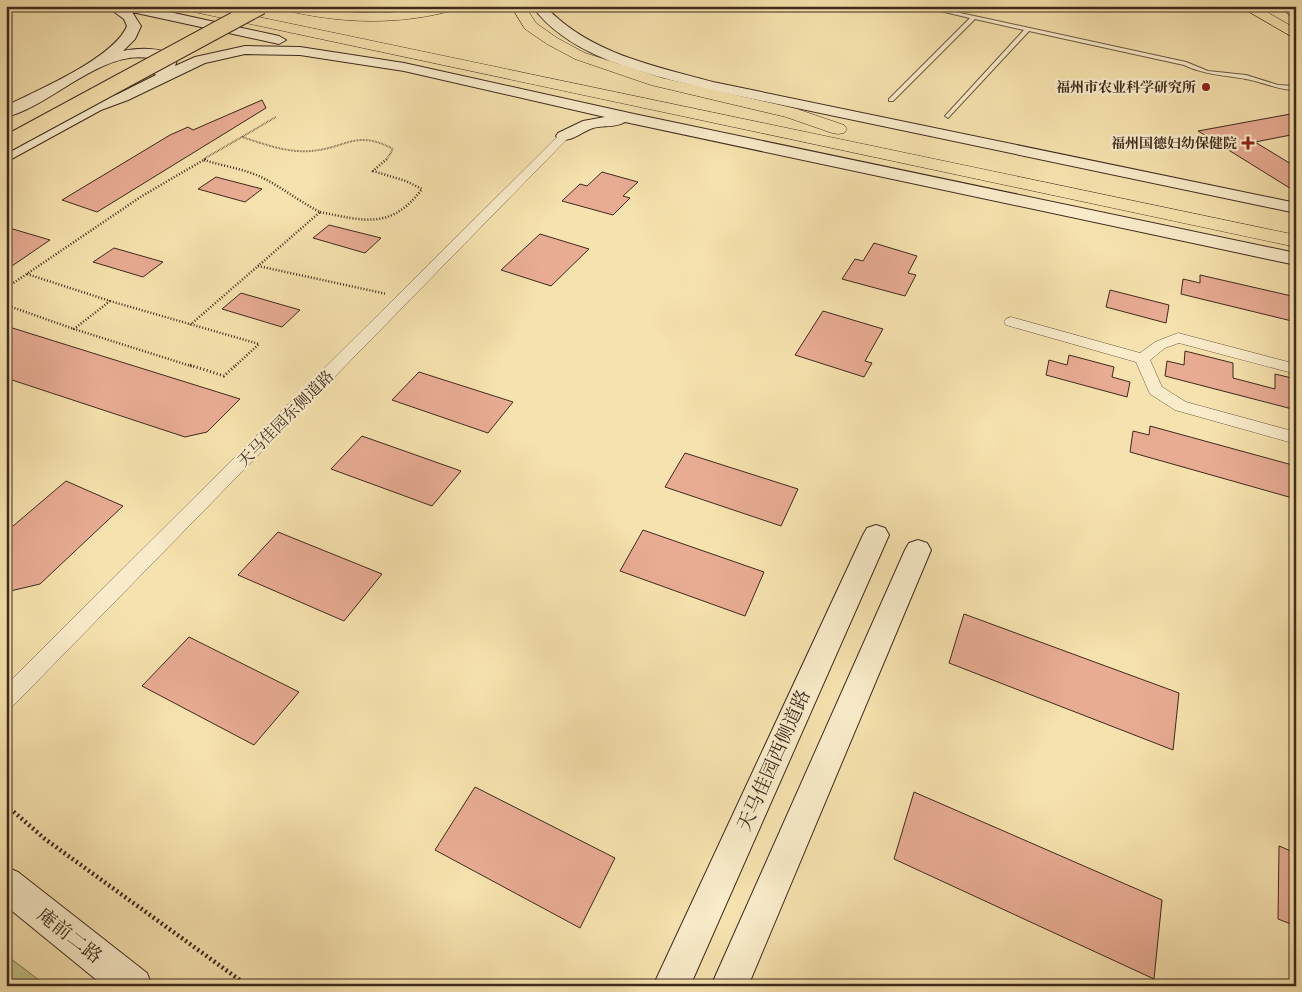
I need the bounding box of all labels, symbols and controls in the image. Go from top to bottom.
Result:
place label: 福州市农业科学研究所 [1056,79,1196,96]
marker: 福州市农业科学研究所 [1200,81,1212,93]
place label: 福州国德妇幼保健院 [1111,135,1237,152]
marker: 福州国德妇幼保健院 [1241,136,1255,150]
street label: 天马佳园东侧道路 [233,366,338,471]
street label: 天马佳园西侧道路 [732,686,816,835]
street label: 庵前二路 [32,903,107,969]

